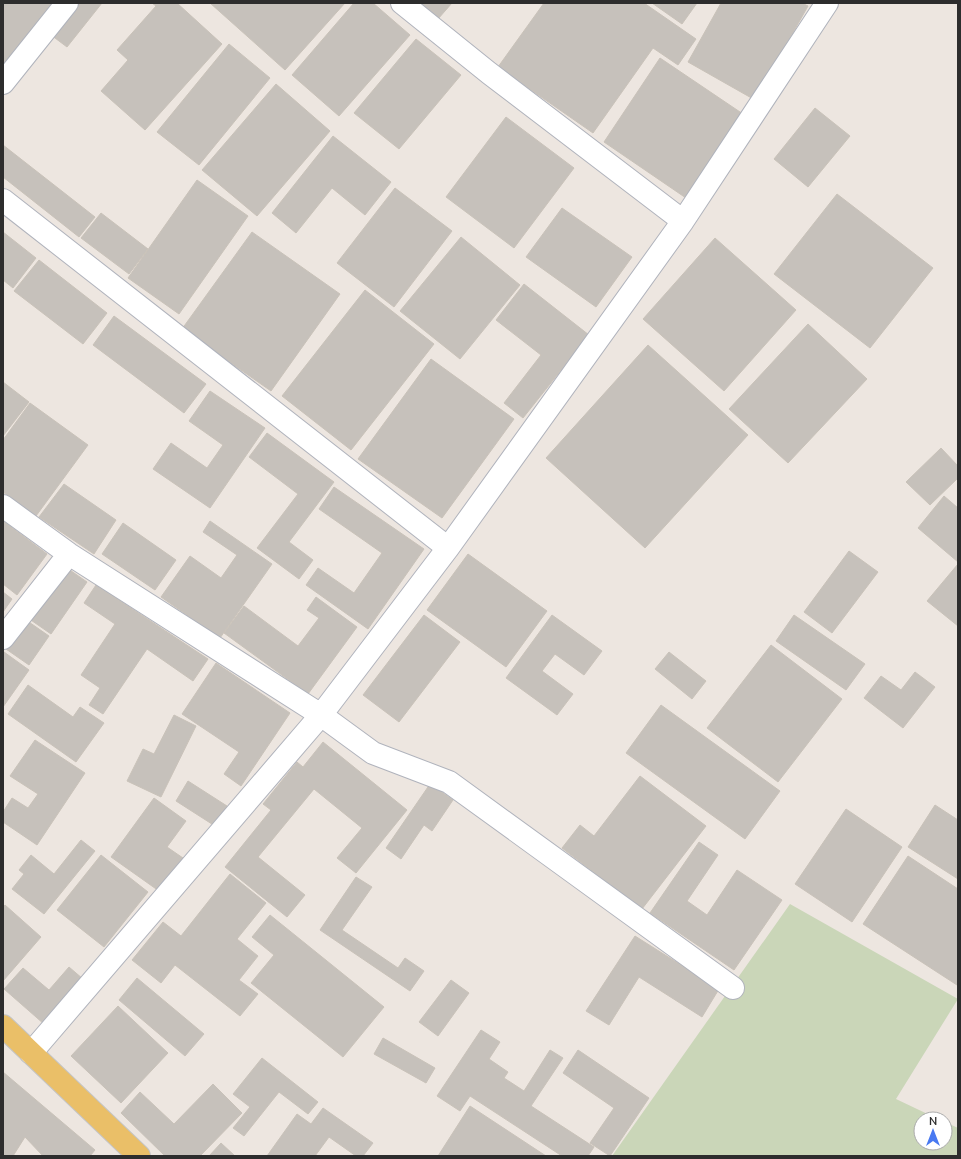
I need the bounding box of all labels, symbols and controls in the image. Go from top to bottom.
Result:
north arrow [913,1111,953,1151]
text: N [929,1114,937,1129]

